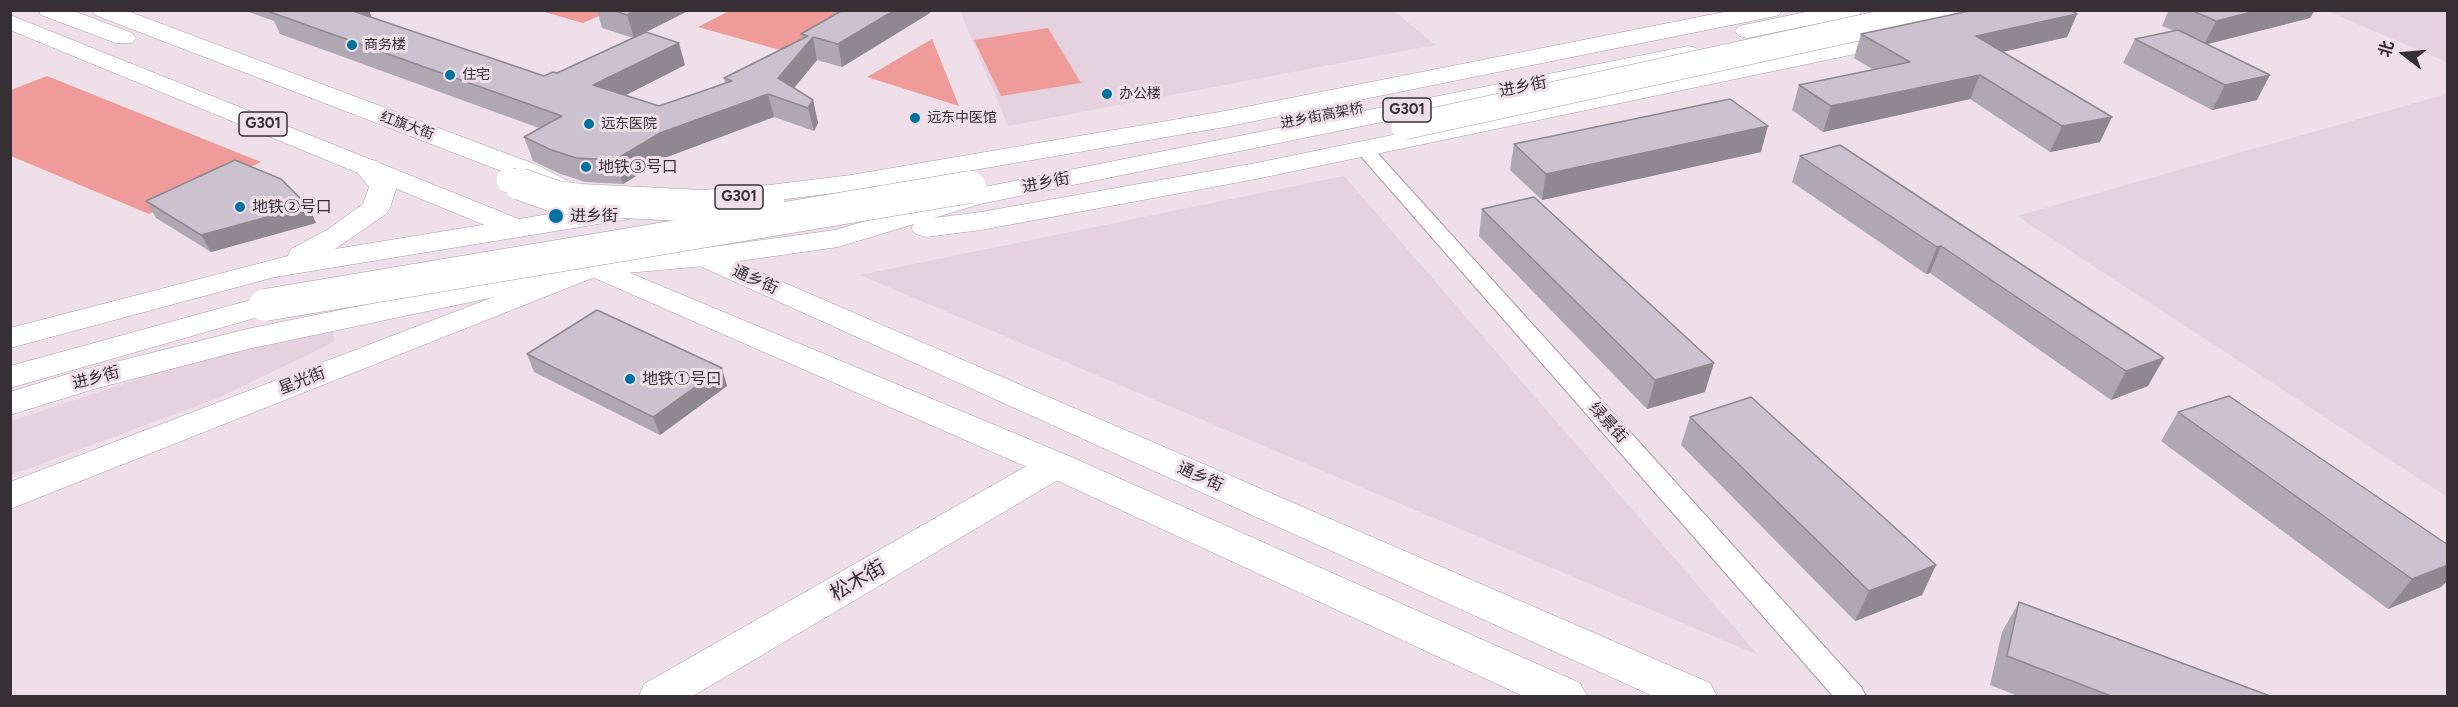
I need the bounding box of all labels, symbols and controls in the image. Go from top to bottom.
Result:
north arrow [2374,24,2434,84]
place label: 商务楼 [364,37,406,53]
marker: 商务楼 [345,38,359,52]
text: 北 [2375,39,2398,59]
place label: 住宅 [462,67,490,83]
marker: 住宅 [443,68,457,82]
street label: 进乡街 [1498,73,1548,101]
place label: 办公楼 [1119,86,1161,102]
marker: 办公楼 [1100,87,1114,101]
road number: G301 [1383,98,1431,122]
street label: 进乡街高架桥 [1279,100,1365,132]
street label: 红旗大街 [378,109,436,143]
place label: 远东中医馆 [927,110,997,126]
marker: 远东中医馆 [908,111,922,125]
road number: G301 [239,112,287,136]
place label: 远东医院 [601,116,657,132]
marker: 远东医院 [582,117,596,131]
place label: 地铁③号口 [598,157,678,177]
marker: 地铁③号口 [579,160,593,174]
street label: 进乡街 [1021,169,1071,197]
road number: G301 [715,185,763,209]
place label: 地铁②号口 [252,197,332,217]
marker: 地铁②号口 [233,200,247,214]
place label: 进乡街 [570,206,618,226]
marker: 进乡街 [547,207,565,225]
street label: 通乡街 [729,261,781,299]
street label: 进乡街 [70,363,122,393]
street label: 星光街 [276,363,328,399]
place label: 地铁①号口 [642,369,722,389]
marker: 地铁①号口 [623,372,637,386]
street label: 绿景街 [1585,399,1631,447]
street label: 通乡街 [1174,458,1226,496]
street label: 松木街 [826,556,890,606]

